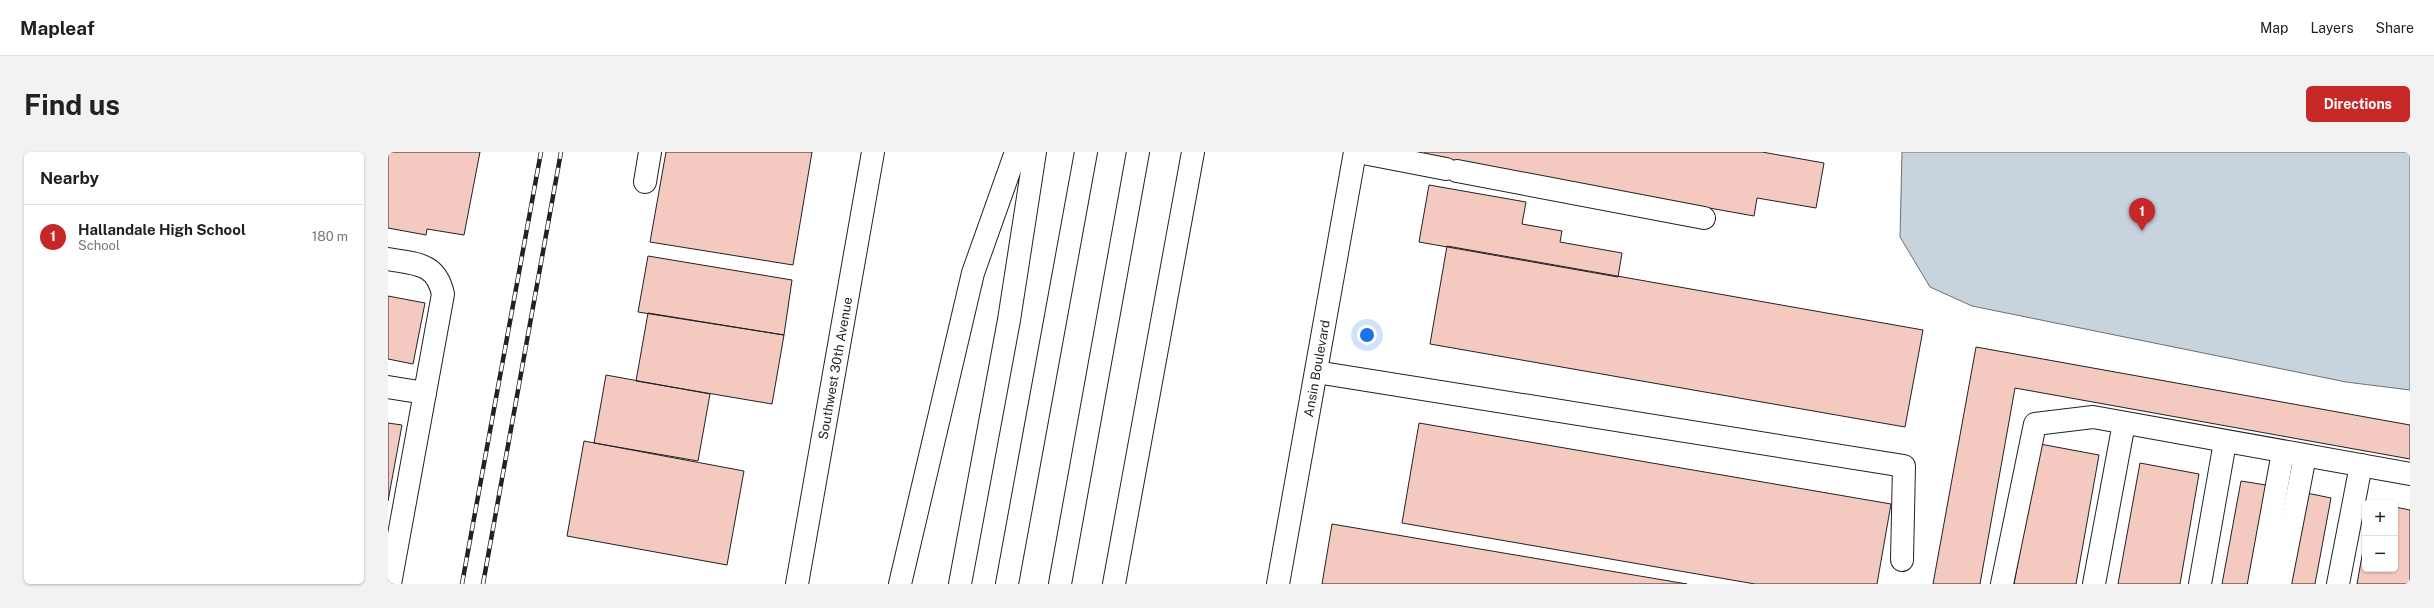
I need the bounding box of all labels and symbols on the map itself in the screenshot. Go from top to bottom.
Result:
pin: 1 [2129,198,2155,231]
street label: Southwest 30th Avenue [815,296,855,441]
street label: Ansin Boulevard [1300,319,1332,418]
your location [1357,325,1377,345]

